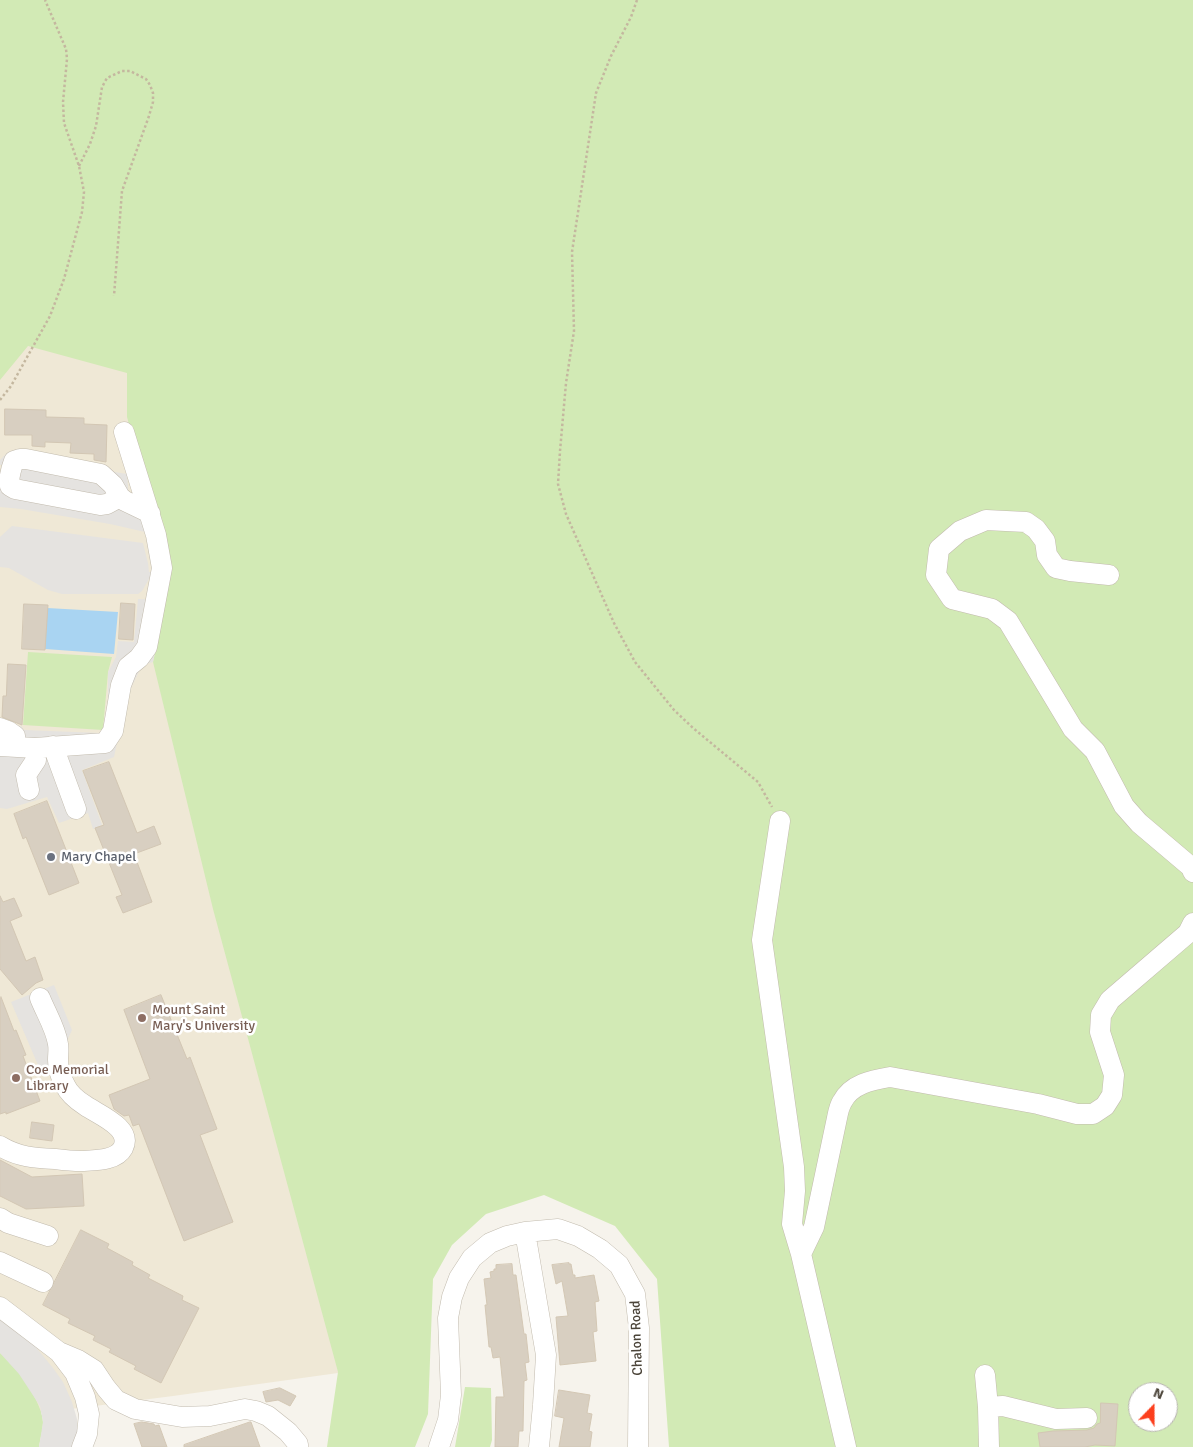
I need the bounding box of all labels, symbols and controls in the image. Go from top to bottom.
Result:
place label: Mary Chapel [61,849,136,865]
marker: Mary Chapel [45,851,57,863]
place label: Mount Saint Mary's University [152,1002,255,1034]
marker: Mount Saint Mary's University [136,1012,148,1024]
place label: Coe Memorial Library [26,1062,109,1094]
marker: Coe Memorial Library [10,1072,22,1084]
street label: Chalon Road [627,1300,647,1376]
north arrow [1128,1382,1178,1432]
text: N [1151,1384,1166,1403]

